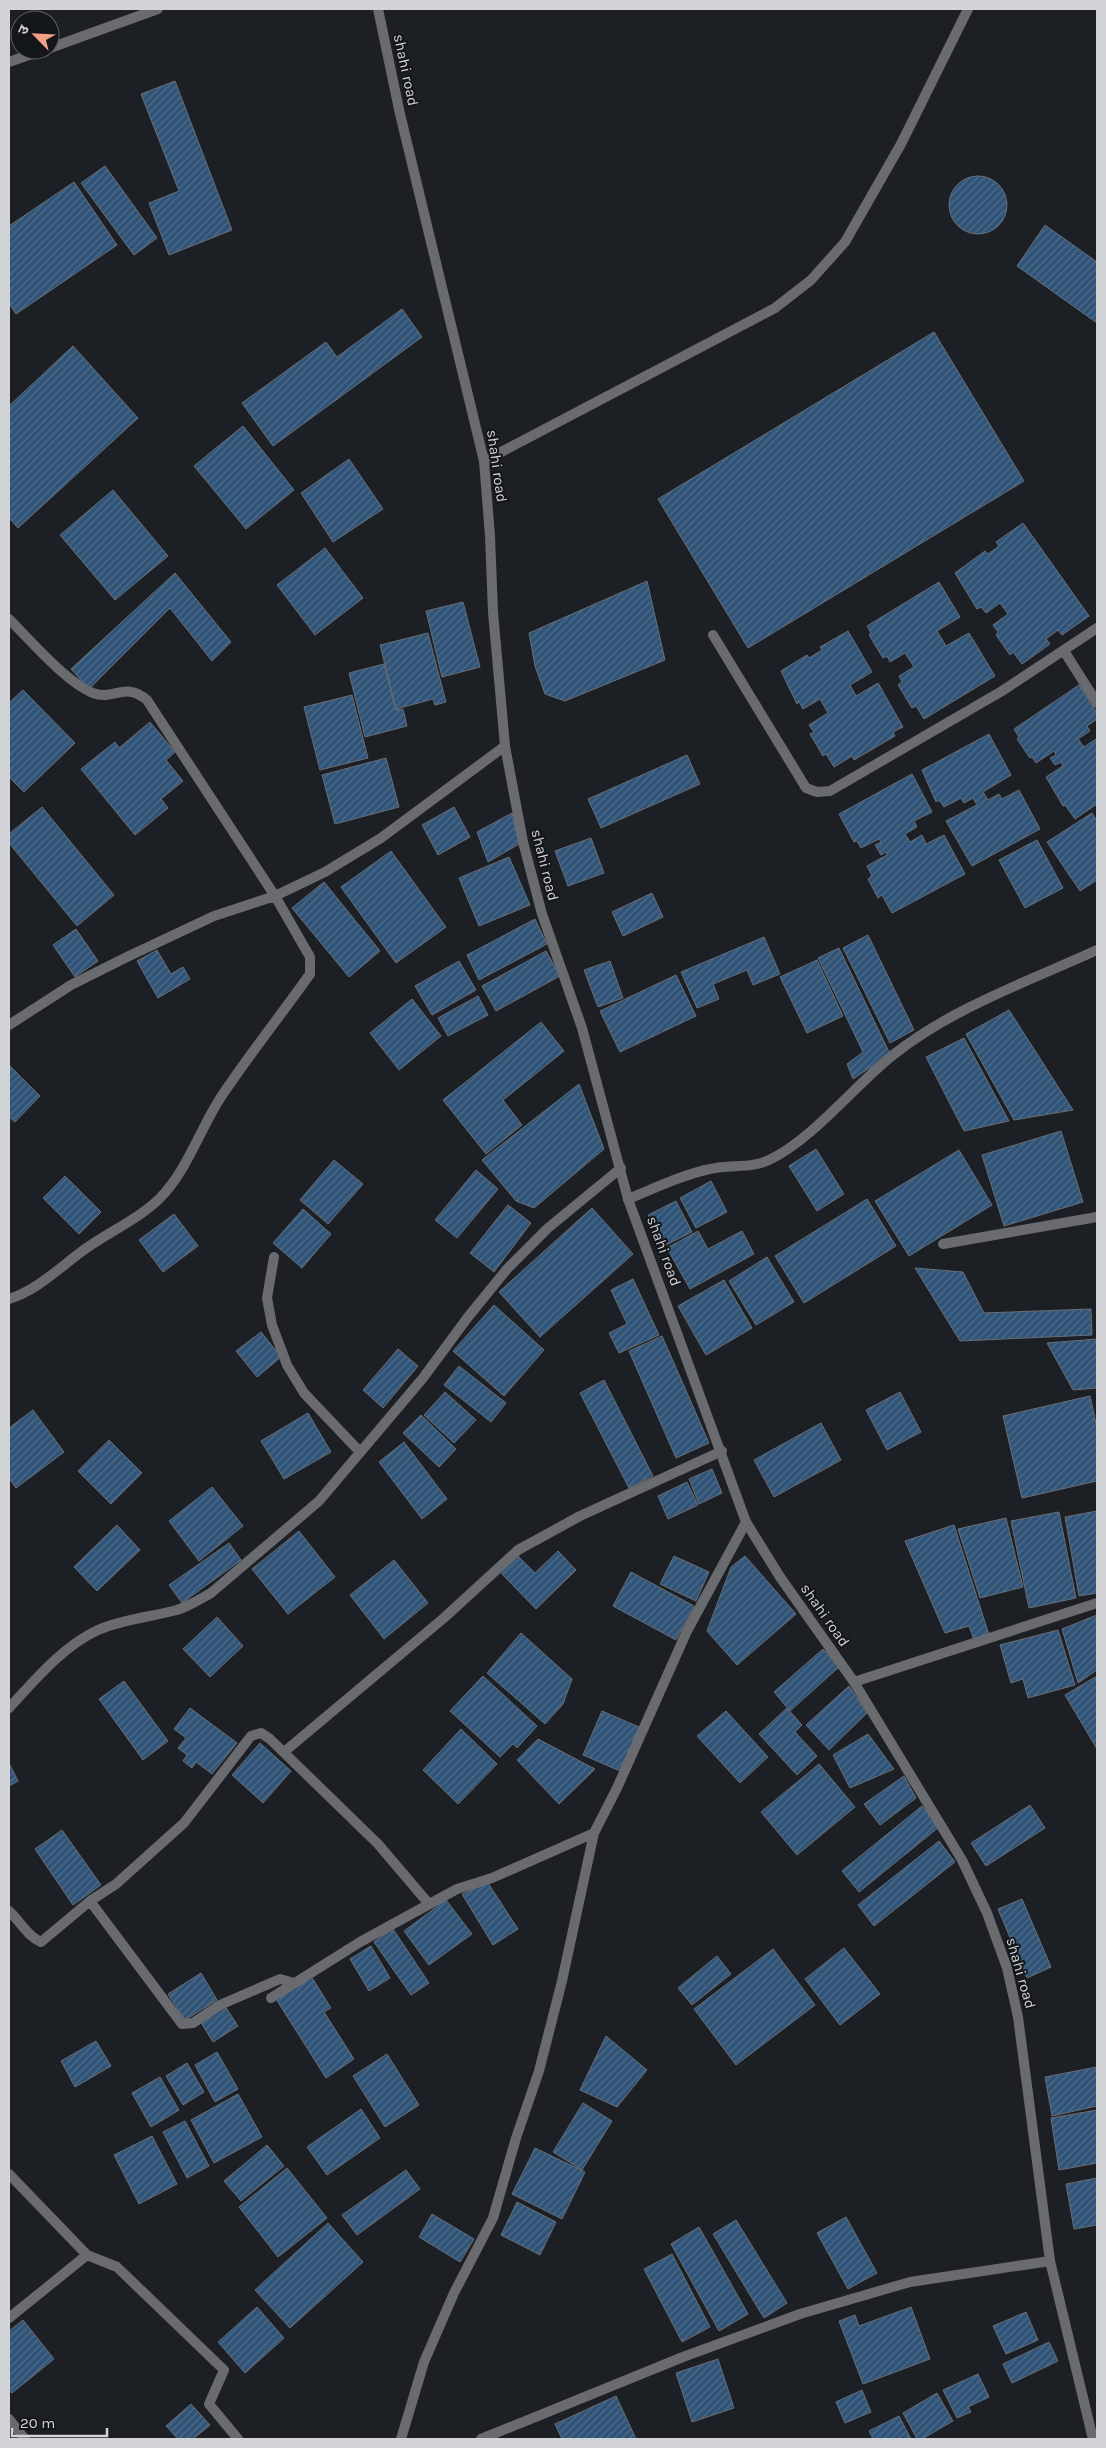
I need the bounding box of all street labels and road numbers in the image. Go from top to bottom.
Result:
street label: shahi road [390,32,422,108]
street label: shahi road [483,429,511,503]
street label: shahi road [527,827,563,903]
street label: shahi road [643,1214,685,1288]
street label: shahi road [797,1580,853,1650]
street label: shahi road [1002,1935,1040,2011]

